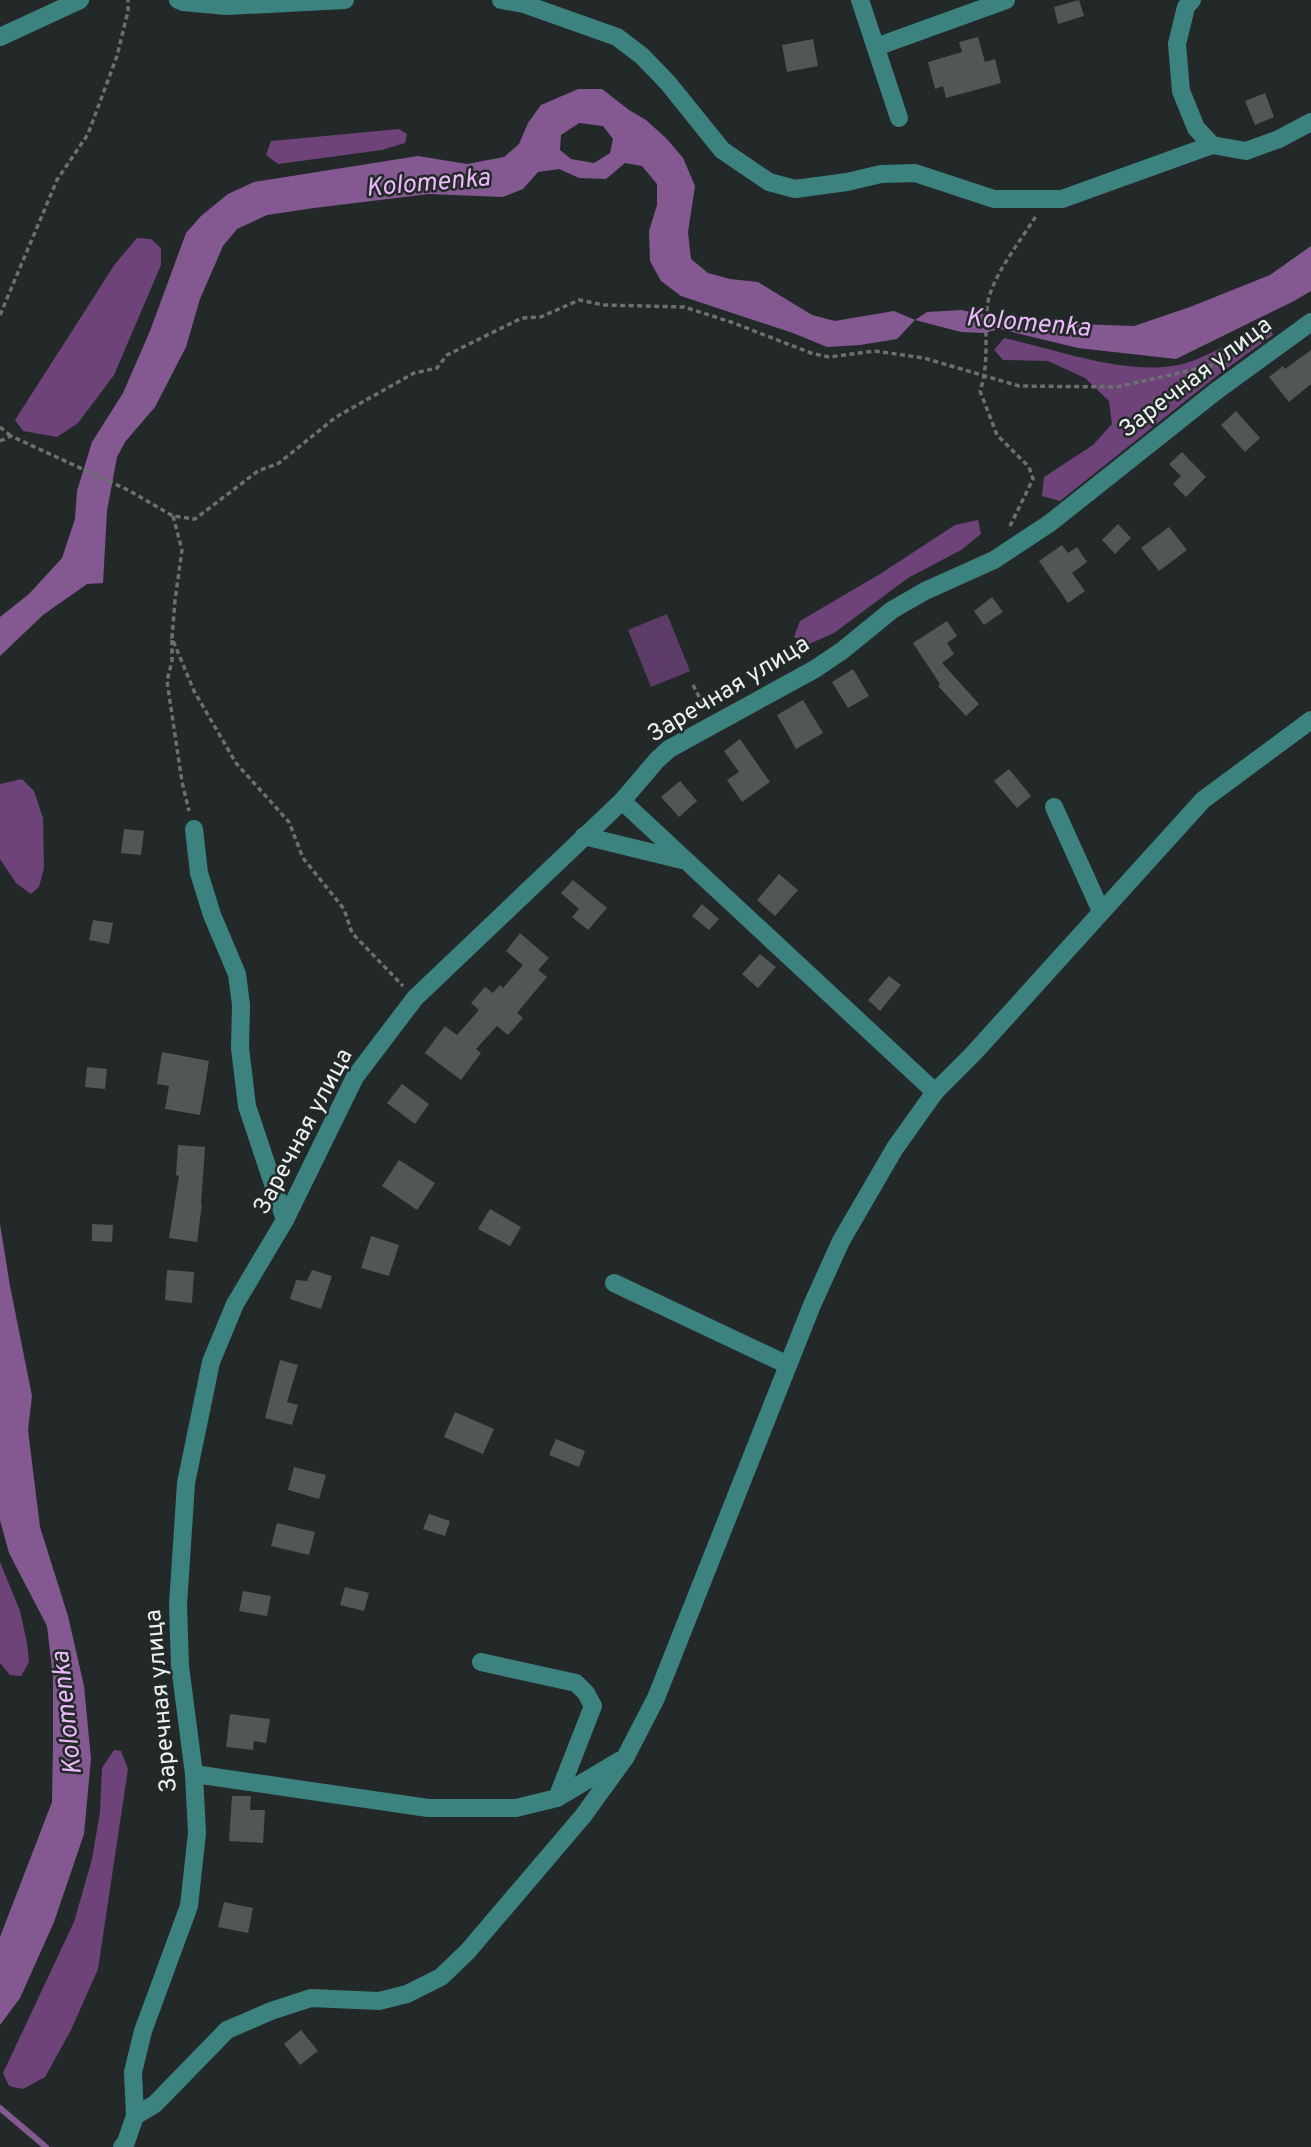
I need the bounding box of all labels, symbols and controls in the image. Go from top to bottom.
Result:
water label: Kolomenka [364,162,492,206]
water label: Kolomenka [964,302,1092,346]
street label: Заречная улица [1114,311,1278,445]
street label: Заречная улица [642,630,816,750]
street label: Заречная улица [248,1044,360,1220]
street label: Заречная улица [139,1608,185,1794]
water label: Kolomenka [45,1649,91,1777]

